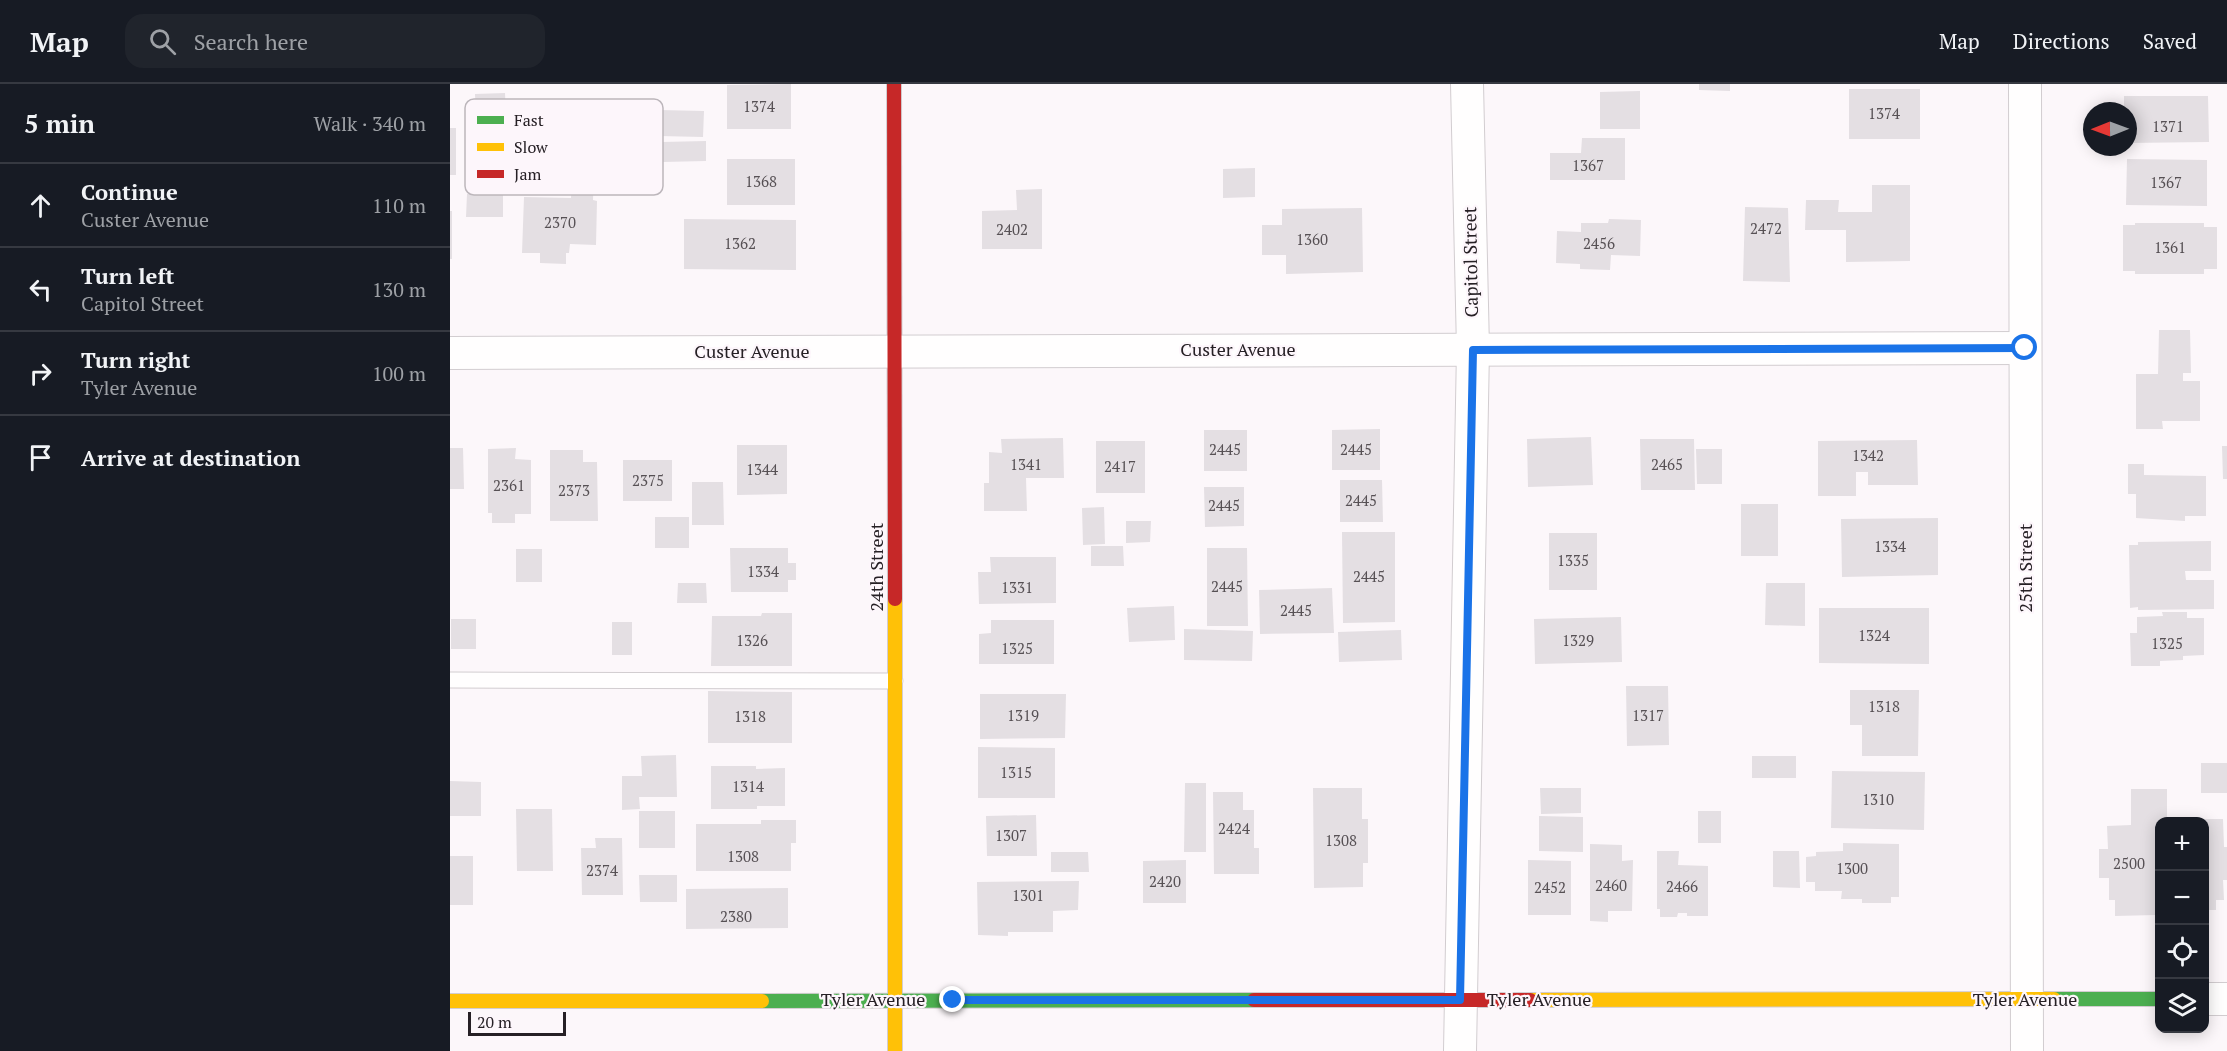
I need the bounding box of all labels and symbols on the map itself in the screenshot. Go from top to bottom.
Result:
house number: 1374 [743,96,775,116]
legend [465,99,663,195]
north arrow [2083,102,2137,156]
house number: 1374 [1868,103,1900,123]
text: Fast [514,109,544,131]
house number: 1371 [2152,116,2184,136]
text: Slow [514,136,548,158]
house number: 1367 [1572,155,1604,175]
text: Jam [514,163,542,185]
house number: 1368 [745,171,777,191]
house number: 1367 [2150,172,2182,192]
street label: Capitol Street [1457,206,1483,318]
house number: 2370 [544,212,576,232]
house number: 2472 [1750,218,1782,238]
house number: 2402 [996,219,1028,239]
house number: 1360 [1296,229,1328,249]
house number: 1362 [724,233,756,253]
house number: 2456 [1583,233,1615,253]
house number: 1361 [2154,237,2186,257]
route start [2011,334,2037,360]
street label: Custer Avenue [1180,337,1296,361]
street label: Custer Avenue [694,339,810,363]
house number: 2445 [1209,439,1241,459]
house number: 2445 [1340,439,1372,459]
house number: 1342 [1852,445,1884,465]
house number: 1341 [1010,454,1042,474]
house number: 2465 [1651,454,1683,474]
house number: 2417 [1104,456,1136,476]
house number: 1344 [746,459,778,479]
house number: 2375 [632,470,664,490]
house number: 2361 [493,475,525,495]
house number: 2373 [558,480,590,500]
house number: 2445 [1345,490,1377,510]
house number: 2445 [1208,495,1240,515]
street label: 24th Street [864,522,888,611]
street label: 25th Street [2013,523,2037,612]
house number: 1334 [1874,536,1906,556]
house number: 1335 [1557,550,1589,570]
house number: 1334 [747,561,779,581]
house number: 2445 [1353,566,1385,586]
house number: 2445 [1211,576,1243,596]
house number: 1331 [1001,577,1033,597]
house number: 2445 [1280,600,1312,620]
house number: 1324 [1858,625,1890,645]
house number: 1326 [736,630,768,650]
house number: 1329 [1562,630,1594,650]
house number: 1325 [2151,633,2183,653]
house number: 1325 [1001,638,1033,658]
house number: 1318 [1868,696,1900,716]
house number: 1319 [1007,705,1039,725]
house number: 1317 [1632,705,1664,725]
house number: 1318 [734,706,766,726]
house number: 1315 [1000,762,1032,782]
house number: 1314 [732,776,764,796]
house number: 1310 [1862,789,1894,809]
house number: 2424 [1218,818,1250,838]
house number: 1307 [995,825,1027,845]
house number: 1308 [1325,830,1357,850]
house number: 1308 [727,846,759,866]
house number: 2500 [2113,853,2145,873]
house number: 1300 [1836,858,1868,878]
house number: 2374 [586,860,618,880]
house number: 2420 [1149,871,1181,891]
house number: 2460 [1595,875,1627,895]
house number: 2466 [1666,876,1698,896]
house number: 2452 [1534,877,1566,897]
house number: 1301 [1012,885,1044,905]
house number: 2380 [720,906,752,926]
route end [939,986,965,1012]
street label: Tyler Avenue [821,987,925,1011]
street label: Tyler Avenue [1487,987,1591,1011]
street label: Tyler Avenue [1973,987,2077,1011]
scale bar [468,1009,566,1036]

